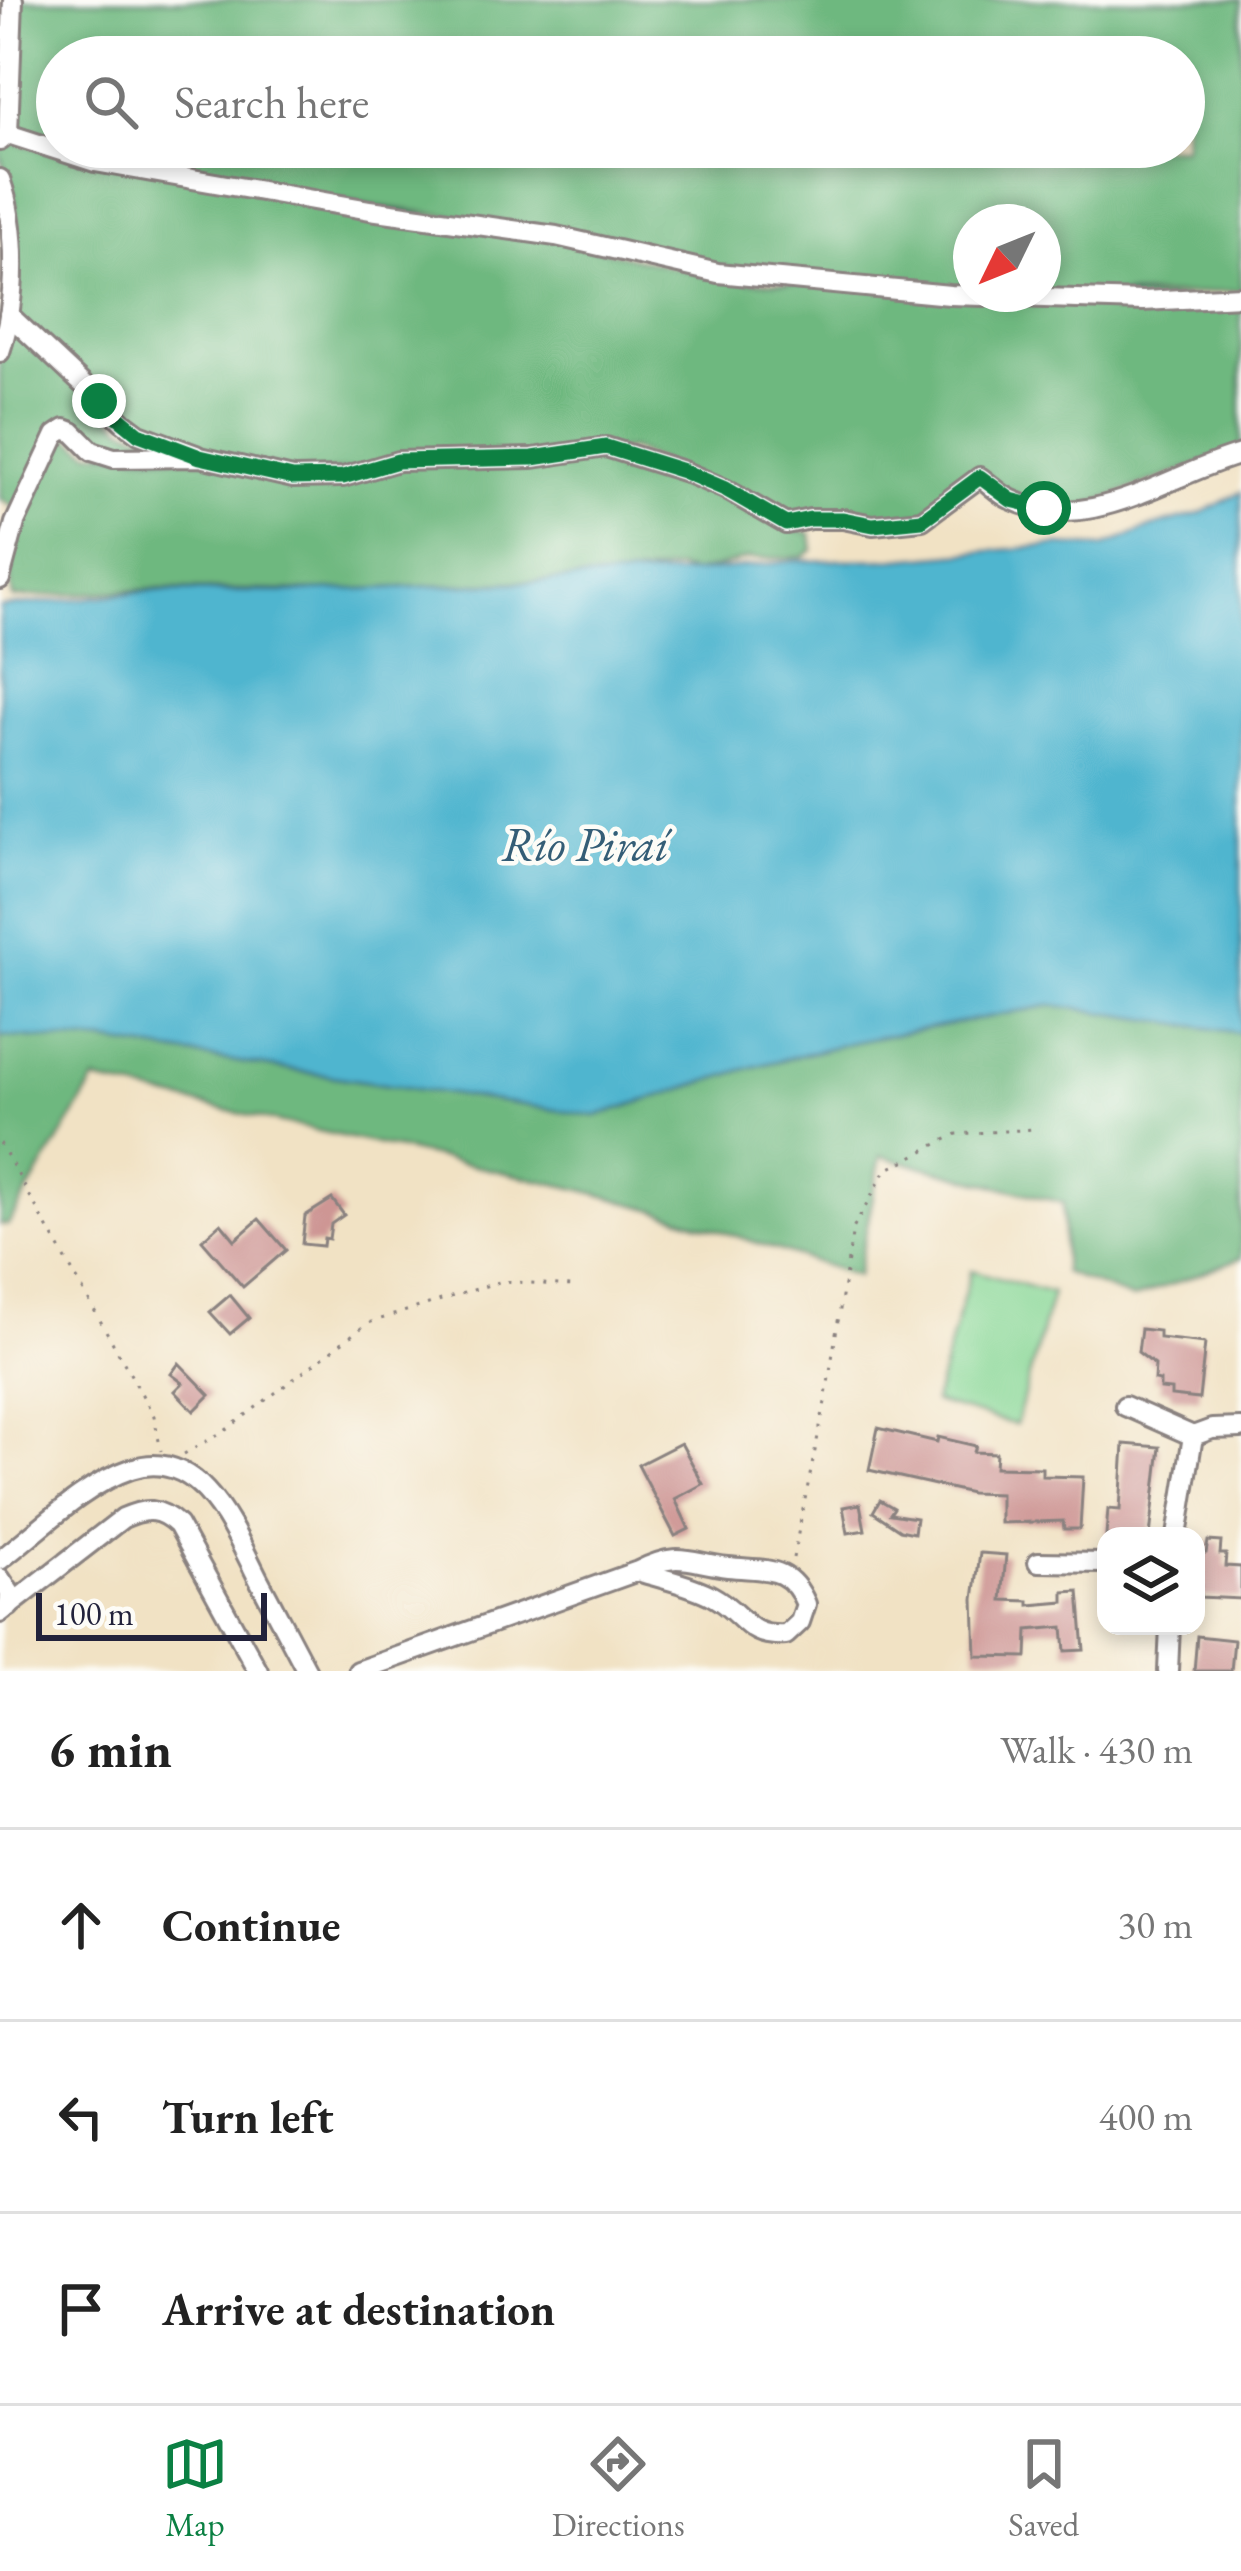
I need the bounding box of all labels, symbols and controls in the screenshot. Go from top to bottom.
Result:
search box [36,36,1205,168]
icon: search [78,69,144,135]
text: Search here [174,73,369,131]
north arrow [953,204,1061,312]
route end [72,374,126,428]
route start [1017,481,1071,535]
water label: Río Piraí [501,813,673,875]
map controls [1097,1527,1205,1635]
button: layers [1097,1527,1205,1635]
scale bar [36,1587,267,1640]
text: 100 m [54,1592,134,1635]
text: 6 min [48,1716,172,1782]
text: Walk · 430 m [1000,1724,1193,1775]
icon: ahead [48,1892,114,1958]
text: Continue [162,1896,340,1954]
text: 30 m [1117,1899,1193,1950]
icon: left [48,2084,114,2150]
text: Turn left [162,2088,334,2146]
text: 400 m [1099,2091,1193,2142]
icon: arrive [48,2276,114,2342]
text: Arrive at destination [162,2280,555,2338]
tab: Map [162,2431,228,2546]
tab: Directions [552,2431,685,2546]
tab: Saved [1008,2431,1079,2546]

